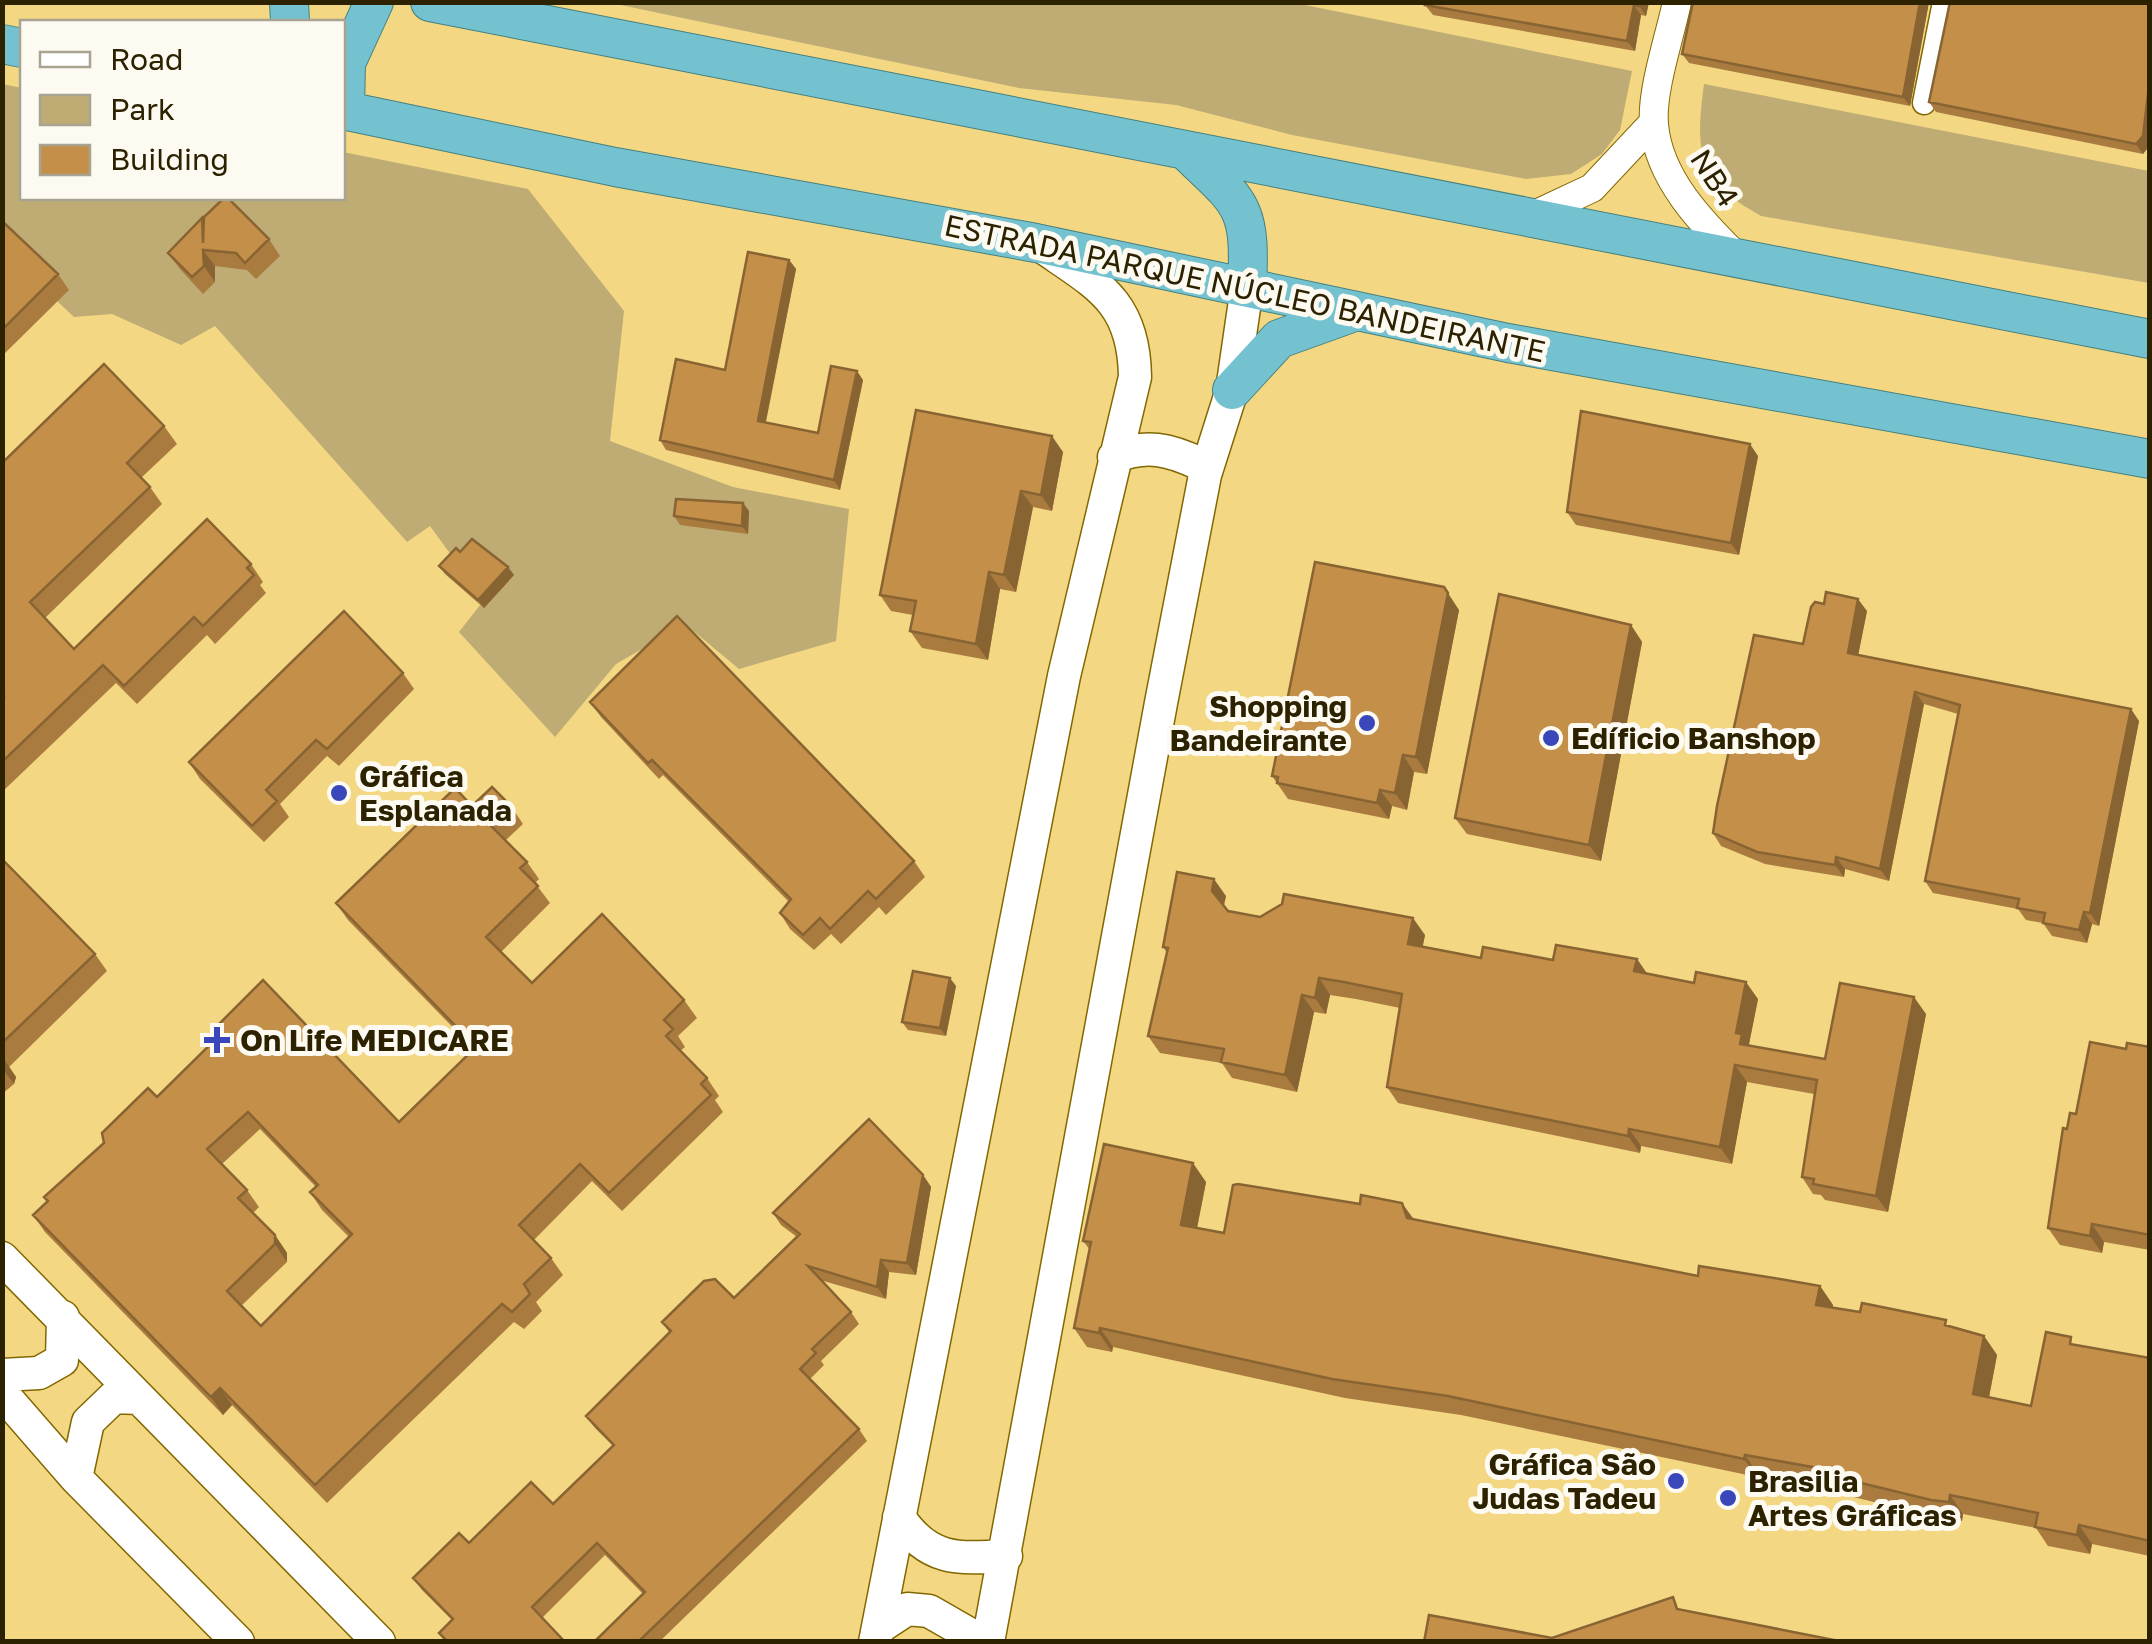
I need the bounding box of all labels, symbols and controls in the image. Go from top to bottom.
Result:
legend [20,20,345,200]
text: Road [110,41,184,77]
text: Park [110,91,175,127]
text: Building [110,141,229,177]
street label: NB4 [1683,143,1747,213]
street label: ESTRADA PARQUE NÚCLEO BANDEIRANTE [941,207,1549,369]
place label: Shopping Bandeirante [1169,688,1347,758]
marker: Shopping Bandeirante [1356,712,1378,734]
place label: Edíficio Banshop [1571,720,1816,756]
marker: Edíficio Banshop [1540,727,1562,749]
place label: Gráfica Esplanada [359,758,512,828]
marker: Gráfica Esplanada [328,782,350,804]
place label: On Life MEDICARE [240,1022,509,1058]
marker: On Life MEDICARE [204,1027,230,1053]
place label: Gráfica São Judas Tadeu [1472,1446,1656,1516]
place label: Brasilia Artes Gráficas [1748,1463,1957,1533]
marker: Gráfica São Judas Tadeu [1665,1470,1687,1492]
marker: Brasilia Artes Gráficas [1717,1487,1739,1509]

